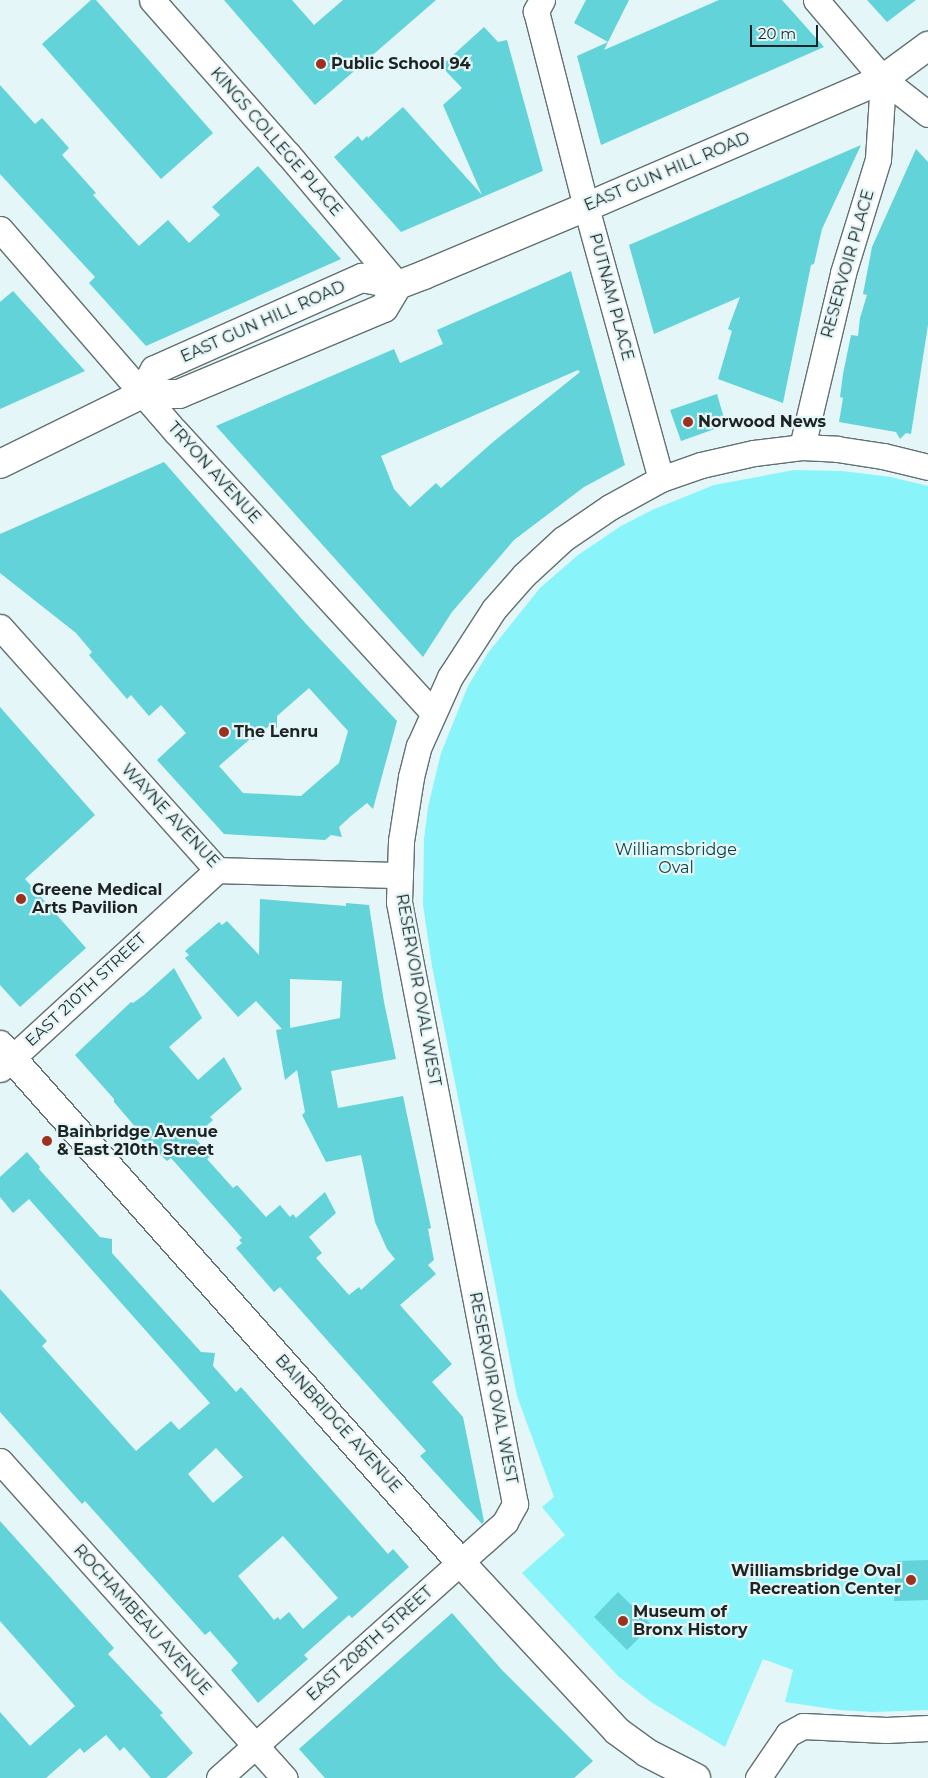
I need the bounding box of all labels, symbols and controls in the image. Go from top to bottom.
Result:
scale bar [753,15,820,47]
text: 20 m [758,24,796,43]
place label: Public School 94 [331,54,471,74]
marker: Public School 94 [315,58,327,70]
street label: KINGS COLLEGE PLACE [206,64,346,220]
street label: EAST GUN HILL ROAD [581,128,753,216]
street label: RESERVOIR PLACE [818,188,878,340]
street label: PUTNAM PLACE [585,231,637,363]
street label: EAST GUN HILL ROAD [178,277,348,367]
place label: Norwood News [698,412,826,432]
marker: Norwood News [682,416,694,428]
street label: TRYON AVENUE [163,418,265,528]
place label: The Lenru [234,722,318,742]
marker: The Lenru [218,726,230,738]
street label: WAYNE AVENUE [117,760,223,872]
park label: Williamsbridge Oval [615,840,737,878]
place label: Greene Medical Arts Pavilion [32,880,162,918]
marker: Greene Medical Arts Pavilion [14,892,28,906]
street label: RESERVOIR OVAL WEST [392,892,444,1088]
street label: EAST 210TH STREET [22,929,150,1051]
place label: Bainbridge Avenue & East 210th Street [57,1122,218,1160]
marker: Bainbridge Avenue & East 210th Street [41,1135,53,1147]
street label: RESERVOIR OVAL WEST [465,1290,521,1486]
street label: BAINBRIDGE AVENUE [271,1351,405,1497]
street label: ROCHAMBEAU AVENUE [69,1541,215,1699]
place label: Williamsbridge Oval Recreation Center [731,1561,901,1599]
marker: Williamsbridge Oval Recreation Center [905,1574,917,1586]
street label: EAST 208TH STREET [303,1583,437,1705]
place label: Museum of Bronx History [633,1602,747,1640]
marker: Museum of Bronx History [617,1615,629,1627]

